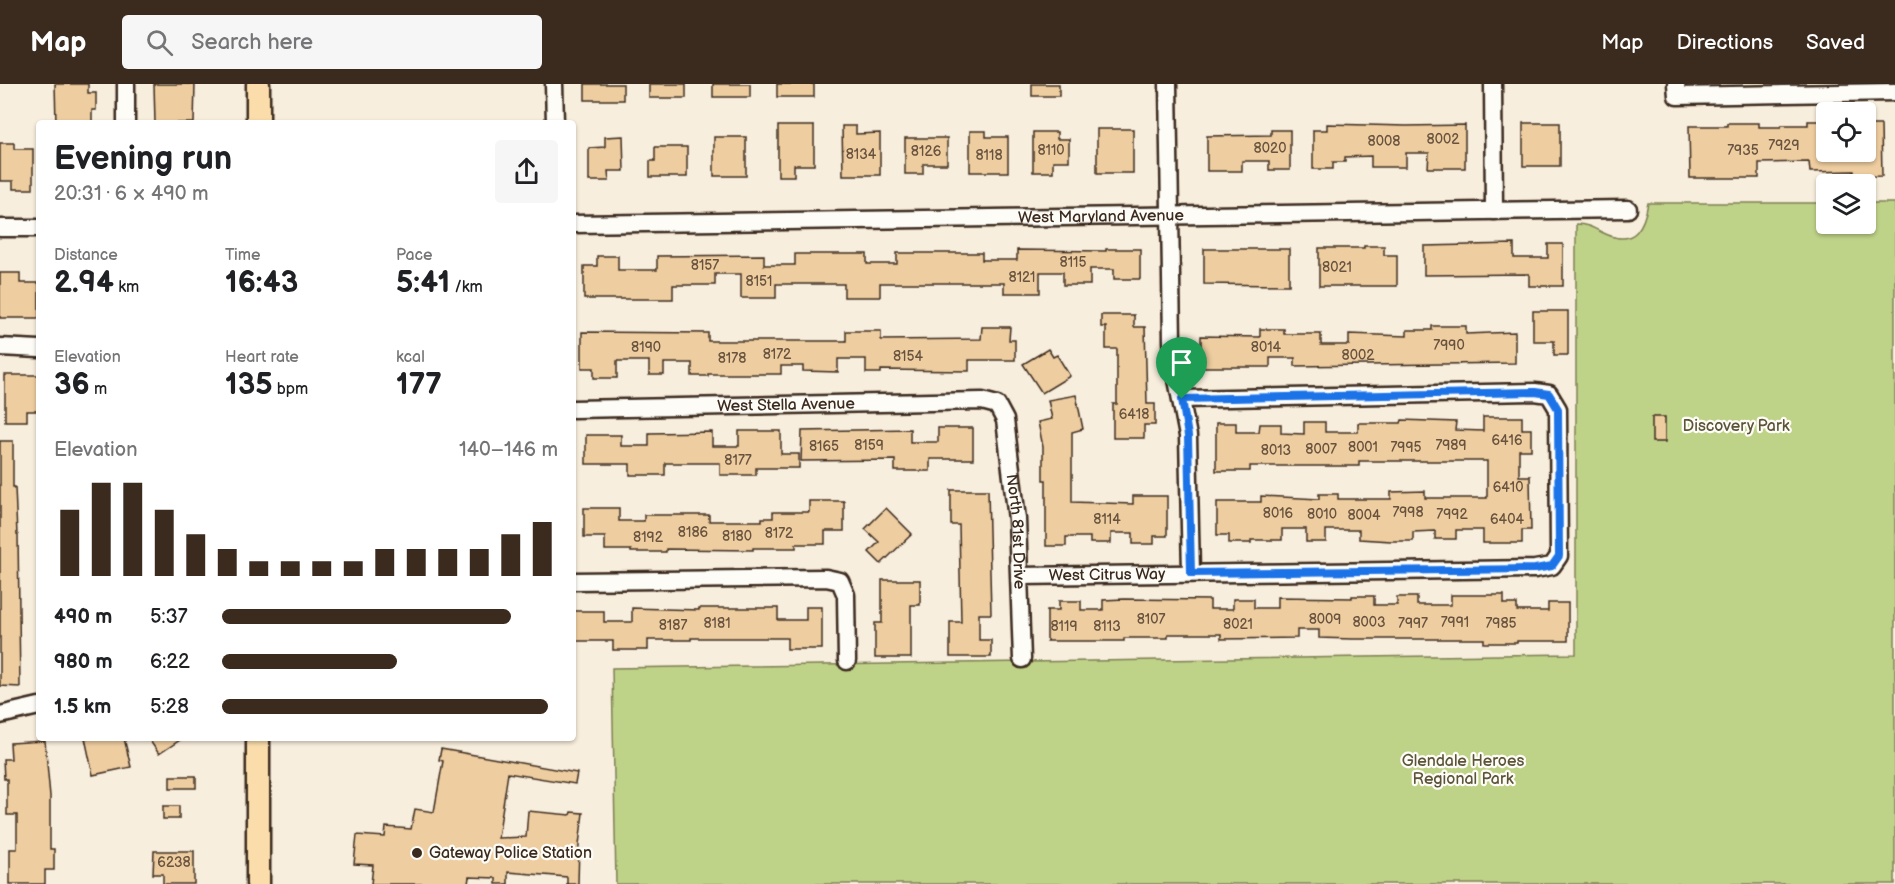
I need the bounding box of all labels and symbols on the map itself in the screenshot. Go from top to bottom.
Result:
house number: 8002 [1427,131,1460,148]
house number: 8008 [1368,133,1400,150]
house number: 7929 [1768,137,1800,154]
house number: 8020 [1254,140,1286,157]
house number: 8110 [1037,142,1065,159]
house number: 7935 [1727,142,1759,159]
house number: 8126 [911,143,942,160]
house number: 8134 [846,146,877,163]
house number: 8118 [975,147,1003,164]
street label: West Maryland Avenue [1018,206,1185,227]
house number: 8115 [1059,254,1087,271]
house number: 8157 [691,257,719,274]
house number: 8021 [1322,259,1352,276]
house number: 8121 [1008,269,1036,286]
house number: 8151 [745,273,773,290]
pin [1156,337,1207,399]
house number: 7990 [1433,337,1465,354]
house number: 8190 [631,339,661,356]
house number: 8014 [1251,339,1282,356]
house number: 8172 [763,346,792,363]
house number: 8002 [1342,347,1375,364]
house number: 8154 [893,348,924,365]
house number: 8178 [718,350,746,367]
street label: West Stella Avenue [717,394,856,416]
house number: 6418 [1119,406,1149,423]
park label: Discovery Park [1682,417,1790,436]
house number: 6416 [1491,432,1523,449]
house number: 8159 [854,437,884,454]
house number: 7989 [1435,437,1467,454]
house number: 8165 [809,438,839,455]
house number: 8001 [1348,439,1378,456]
house number: 7995 [1390,439,1422,456]
house number: 8007 [1305,441,1337,458]
house number: 8013 [1261,442,1291,459]
house number: 8177 [724,452,752,469]
street label: North 81st Drive [1002,473,1029,590]
house number: 6410 [1493,479,1523,496]
house number: 7998 [1392,504,1424,521]
house number: 8016 [1263,505,1294,522]
house number: 8010 [1307,506,1337,523]
house number: 7992 [1436,506,1468,523]
house number: 8004 [1347,507,1381,524]
house number: 8114 [1093,511,1121,528]
house number: 6404 [1490,511,1524,528]
house number: 8186 [678,524,709,541]
house number: 8172 [765,525,794,542]
house number: 8180 [722,528,752,545]
house number: 8192 [633,529,664,546]
street label: West Citrus Way [1049,565,1166,585]
house number: 8107 [1137,611,1165,628]
house number: 8009 [1309,611,1341,628]
house number: 8003 [1352,614,1386,631]
house number: 7991 [1441,614,1469,631]
house number: 8181 [703,615,731,632]
house number: 7997 [1398,615,1428,632]
house number: 7985 [1485,615,1517,632]
house number: 8021 [1223,616,1253,633]
house number: 8187 [659,617,687,634]
house number: 8119 [1050,618,1078,635]
house number: 8113 [1093,618,1121,635]
park label: Glendale Heroes Regional Park [1402,752,1524,789]
place label: Gateway Police Station [429,844,592,863]
marker: Gateway Police Station [410,846,424,860]
house number: 6238 [157,854,191,871]

